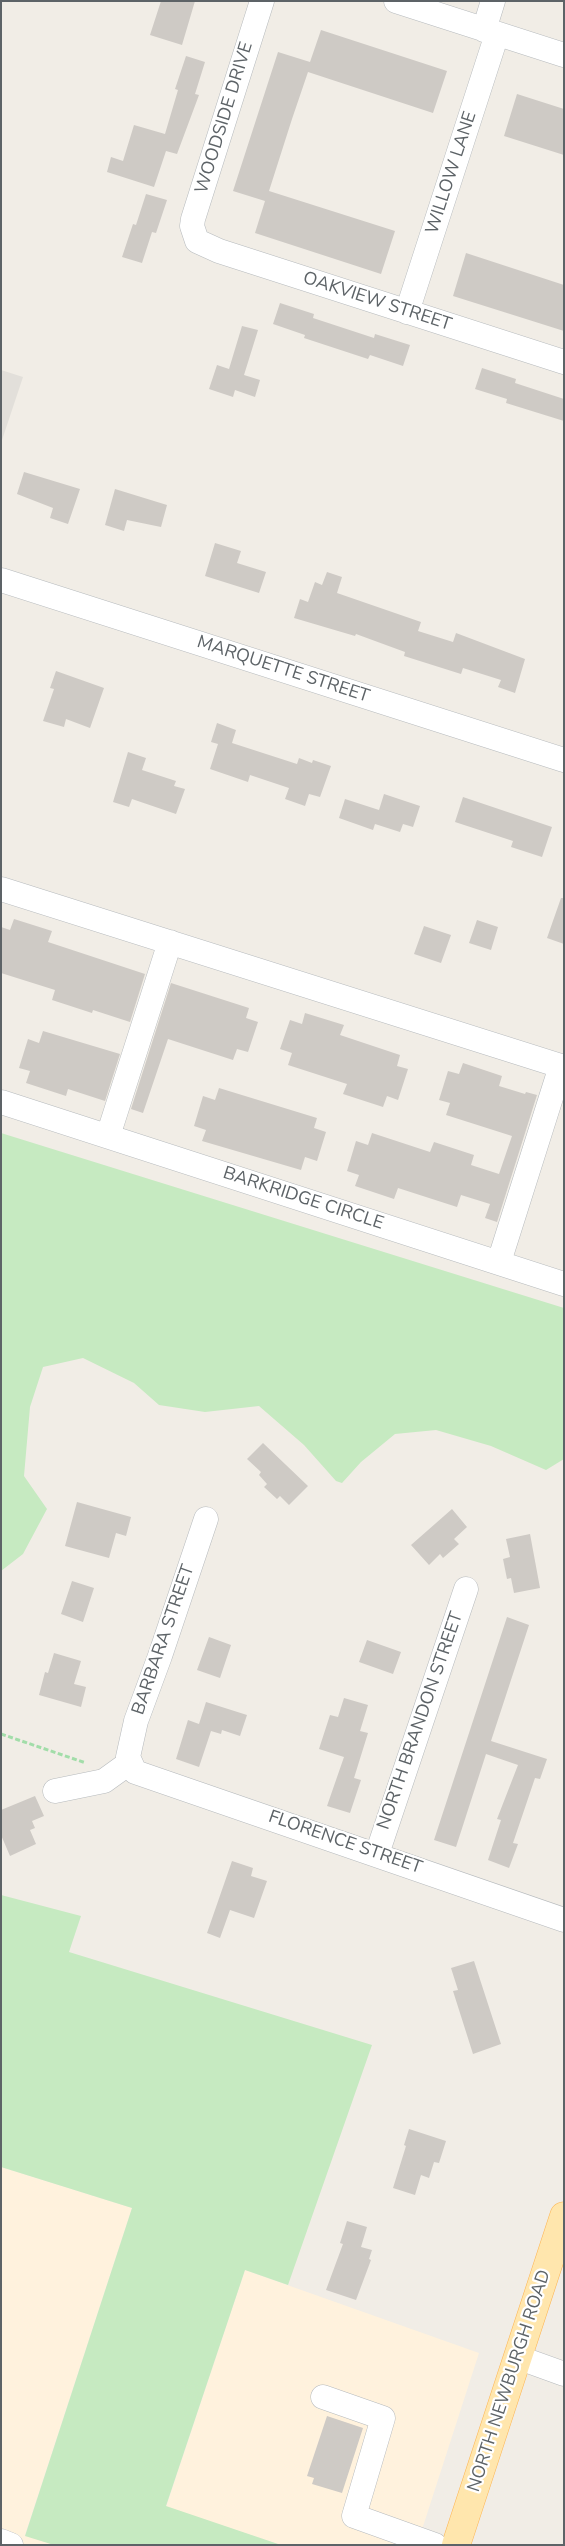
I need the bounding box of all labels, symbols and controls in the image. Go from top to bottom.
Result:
street label: WOODSIDE DRIVE [192,40,258,196]
street label: WILLOW LANE [422,109,482,237]
street label: OAKVIEW STREET [300,268,454,336]
street label: MARQUETTE STREET [194,632,372,708]
street label: BARKRIDGE CIRCLE [220,1163,386,1235]
street label: BARBARA STREET [128,1562,200,1718]
street label: NORTH BRANDON STREET [374,1609,468,1833]
street label: FLORENCE STREET [265,1807,425,1879]
street label: NORTH NEWBURGH ROAD [464,2267,556,2495]

